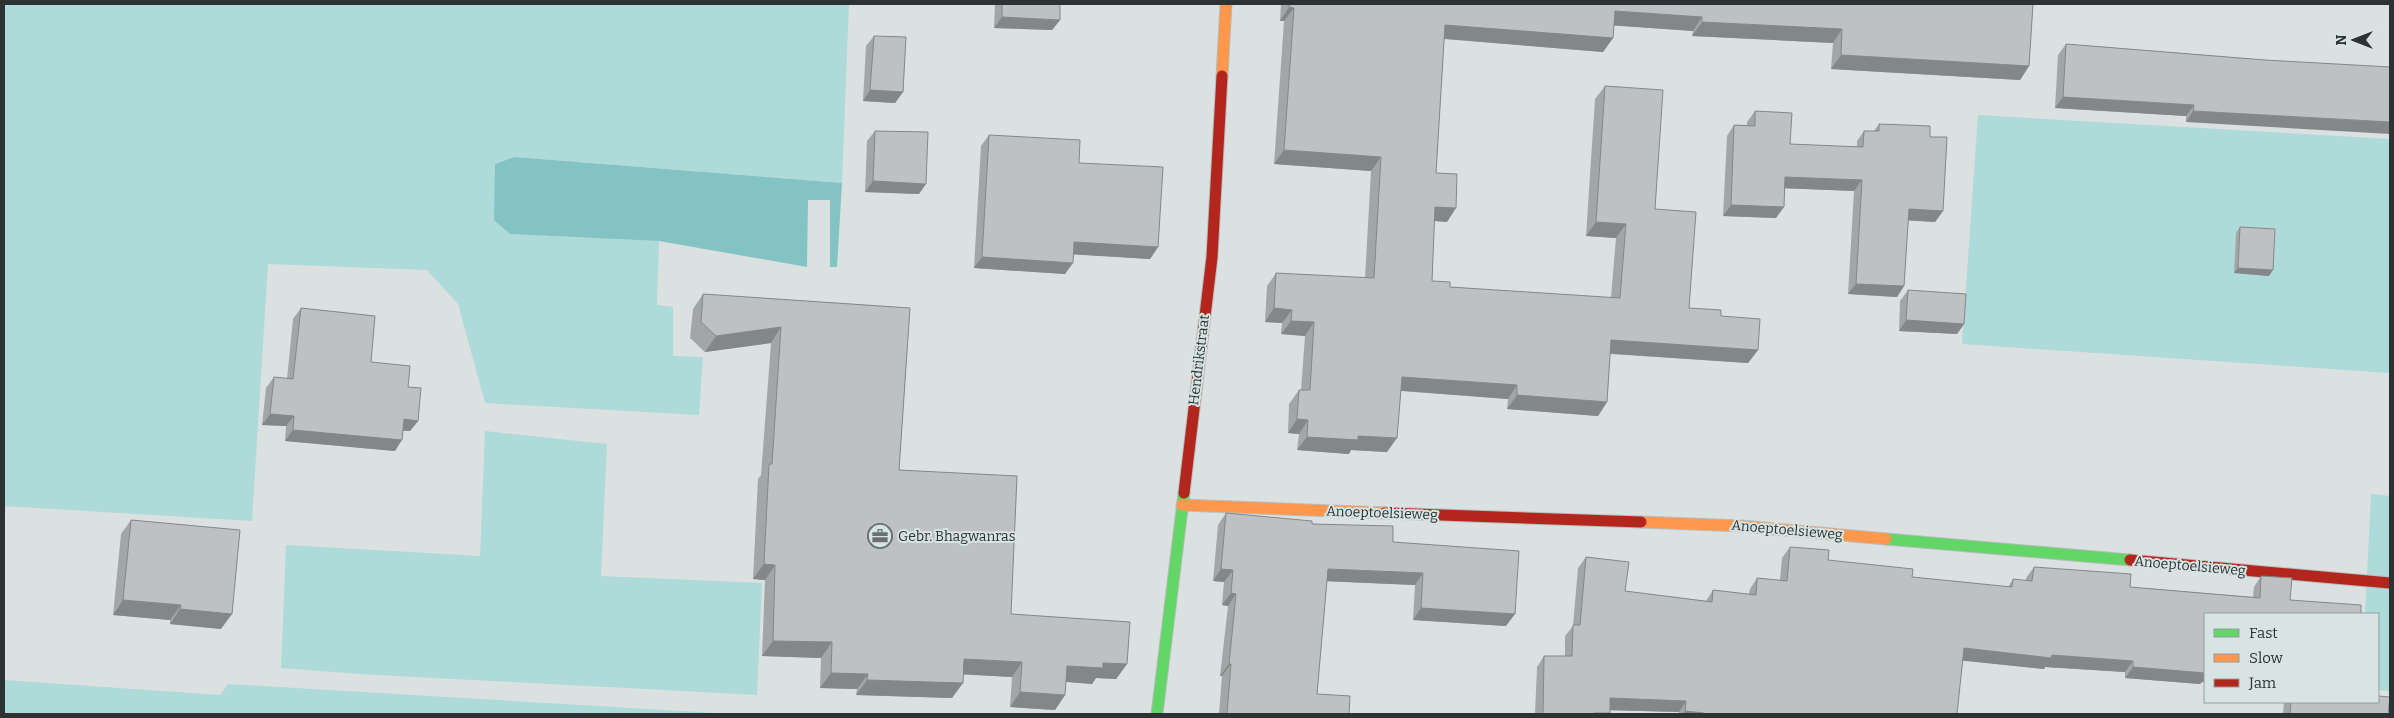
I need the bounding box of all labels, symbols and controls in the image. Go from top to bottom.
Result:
north arrow [2329,15,2379,65]
text: N [2333,34,2350,45]
street label: Hendrikstraat [1185,314,1213,406]
street label: Anoeptoelsieweg [1326,503,1438,523]
street label: Anoeptoelsieweg [1731,517,1844,543]
office icon: Gebr. Bhagwanras [867,523,893,549]
place label: Gebr. Bhagwanras [898,528,1015,545]
street label: Anoeptoelsieweg [2134,553,2247,579]
legend [2204,613,2379,703]
text: Fast [2249,624,2278,642]
text: Slow [2249,649,2284,667]
text: Jam [2248,674,2277,692]

